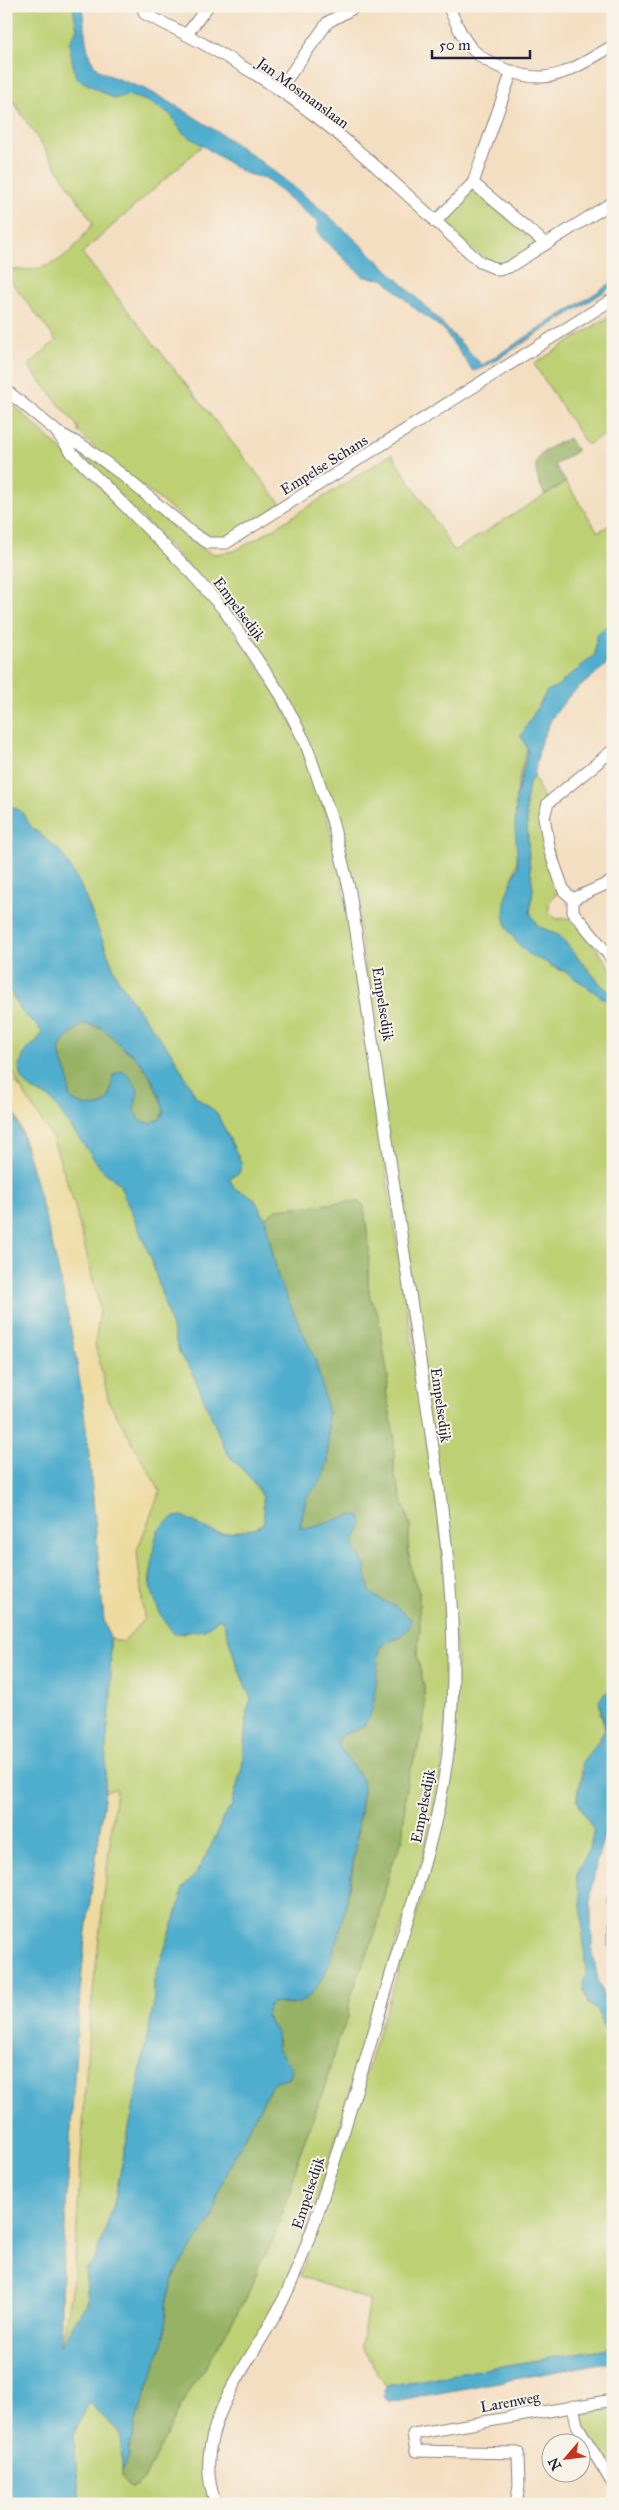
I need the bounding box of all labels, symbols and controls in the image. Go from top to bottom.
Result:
scale bar [432,28,529,60]
text: 50 m [439,36,471,54]
street label: Jan Mosmanslaan [251,52,352,133]
street label: Empelse Schans [277,431,371,499]
street label: Empelsedijk [209,574,269,644]
street label: Empelsedijk [368,966,398,1043]
street label: Empelsedijk [427,1367,455,1443]
street label: Empelsedijk [407,1767,439,1845]
street label: Empelsedijk [288,2154,328,2231]
street label: Larenweg [479,2388,542,2416]
north arrow [542,2432,592,2482]
text: N [545,2455,565,2473]

